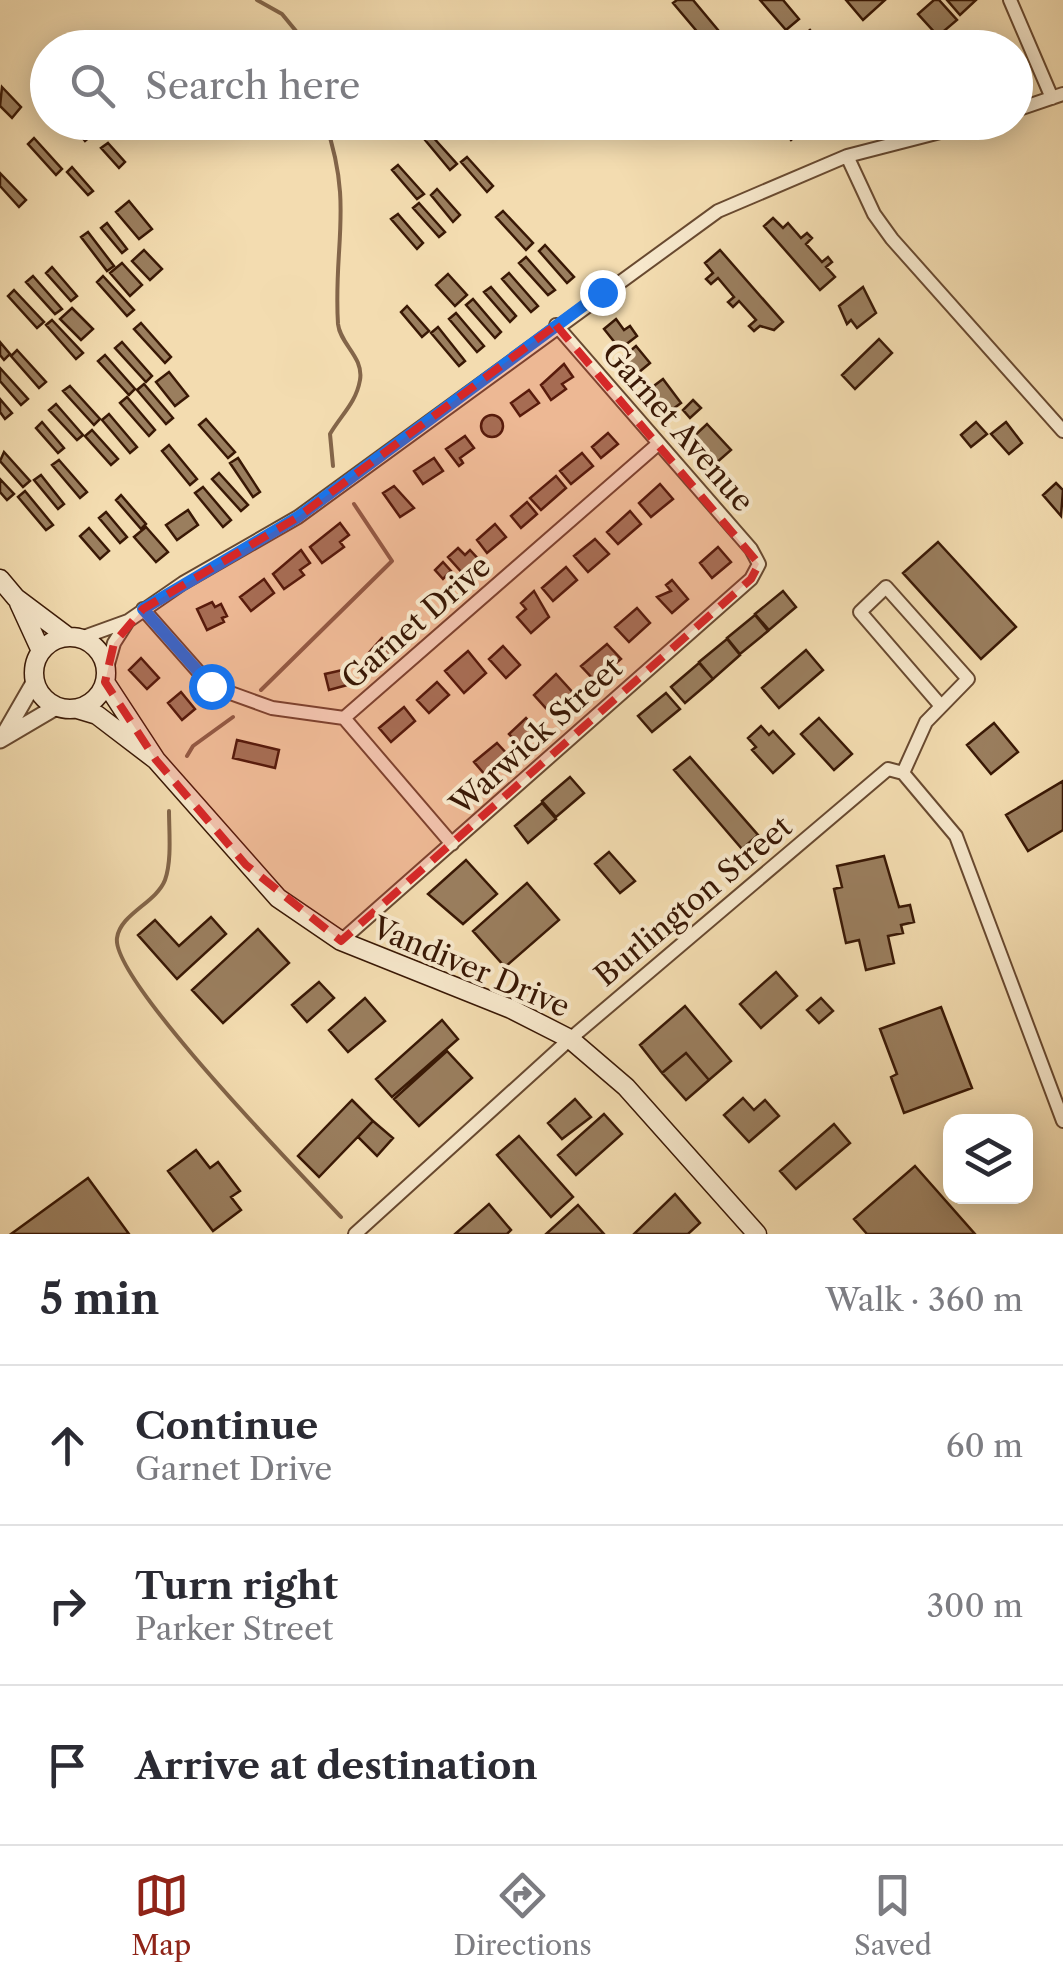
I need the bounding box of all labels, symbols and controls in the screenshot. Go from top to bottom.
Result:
search box [30,30,1033,140]
icon: search [65,58,120,113]
text: Search here [145,62,360,109]
route end [580,270,626,316]
street label: Garnet Avenue [594,335,762,519]
street label: Garnet Drive [334,547,498,697]
street label: Warwick Street [442,649,630,823]
route start [189,664,235,710]
street label: Burlington Street [587,808,799,994]
street label: Vandiver Drive [366,908,575,1025]
map controls [943,1114,1033,1204]
button: layers [943,1114,1033,1204]
text: 5 min [40,1273,159,1325]
text: Walk · 360 m [826,1280,1023,1319]
text: Continue [135,1402,318,1449]
icon: ahead [40,1418,95,1473]
text: 60 m [946,1426,1023,1465]
text: Garnet Drive [135,1449,332,1488]
text: Turn right [135,1562,338,1609]
icon: right [40,1578,95,1633]
text: 300 m [926,1586,1023,1625]
text: Parker Street [135,1609,333,1648]
icon: arrive [40,1738,95,1793]
text: Arrive at destination [135,1742,538,1789]
tab: Map [131,1868,191,1962]
tab: Directions [453,1868,592,1962]
tab: Saved [854,1868,932,1962]

